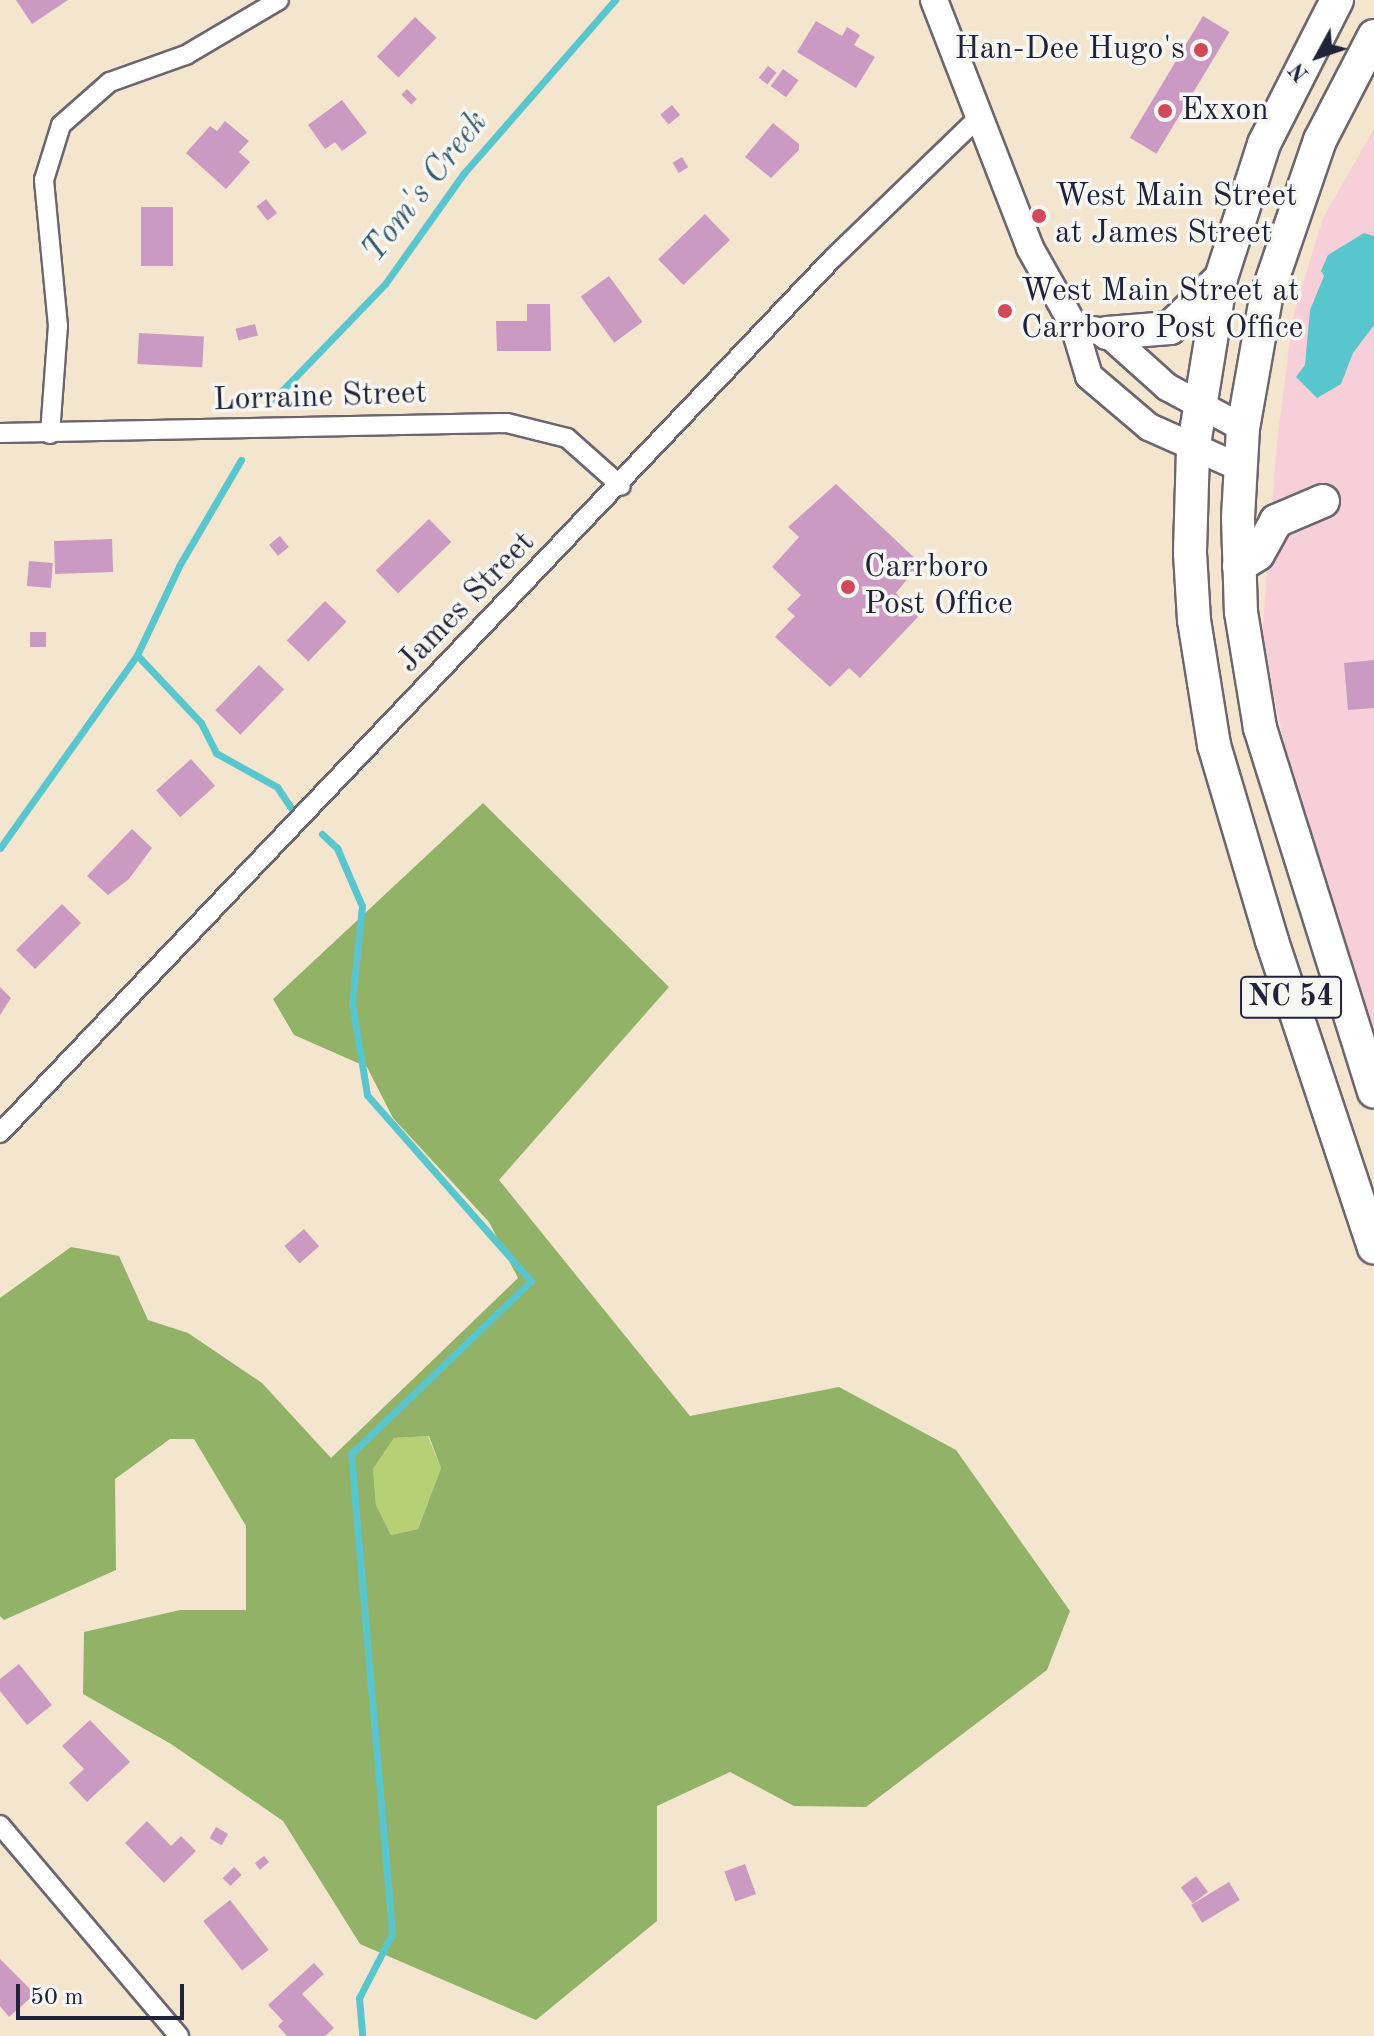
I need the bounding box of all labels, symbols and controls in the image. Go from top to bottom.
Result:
north arrow [1278,16,1358,96]
place label: Han-Dee Hugo's [954,31,1185,69]
marker: Han-Dee Hugo's [1192,41,1210,59]
text: N [1286,58,1313,85]
place label: Exxon [1181,92,1269,130]
marker: Exxon [1156,102,1174,120]
water label: Tom's Creek [354,103,498,271]
place label: West Main Street at James Street [1055,179,1297,254]
marker: West Main Street at James Street [1030,207,1048,225]
place label: West Main Street at Carrboro Post Office [1021,274,1303,349]
marker: West Main Street at Carrboro Post Office [996,302,1014,320]
street label: Lorraine Street [213,375,427,421]
street label: James Street [390,525,544,681]
place label: Carrboro Post Office [864,550,1013,625]
marker: Carrboro Post Office [839,578,857,596]
road number: NC 54 [1239,971,1343,1023]
scale bar [20,1968,188,2018]
text: 50 m [30,1986,84,2010]

